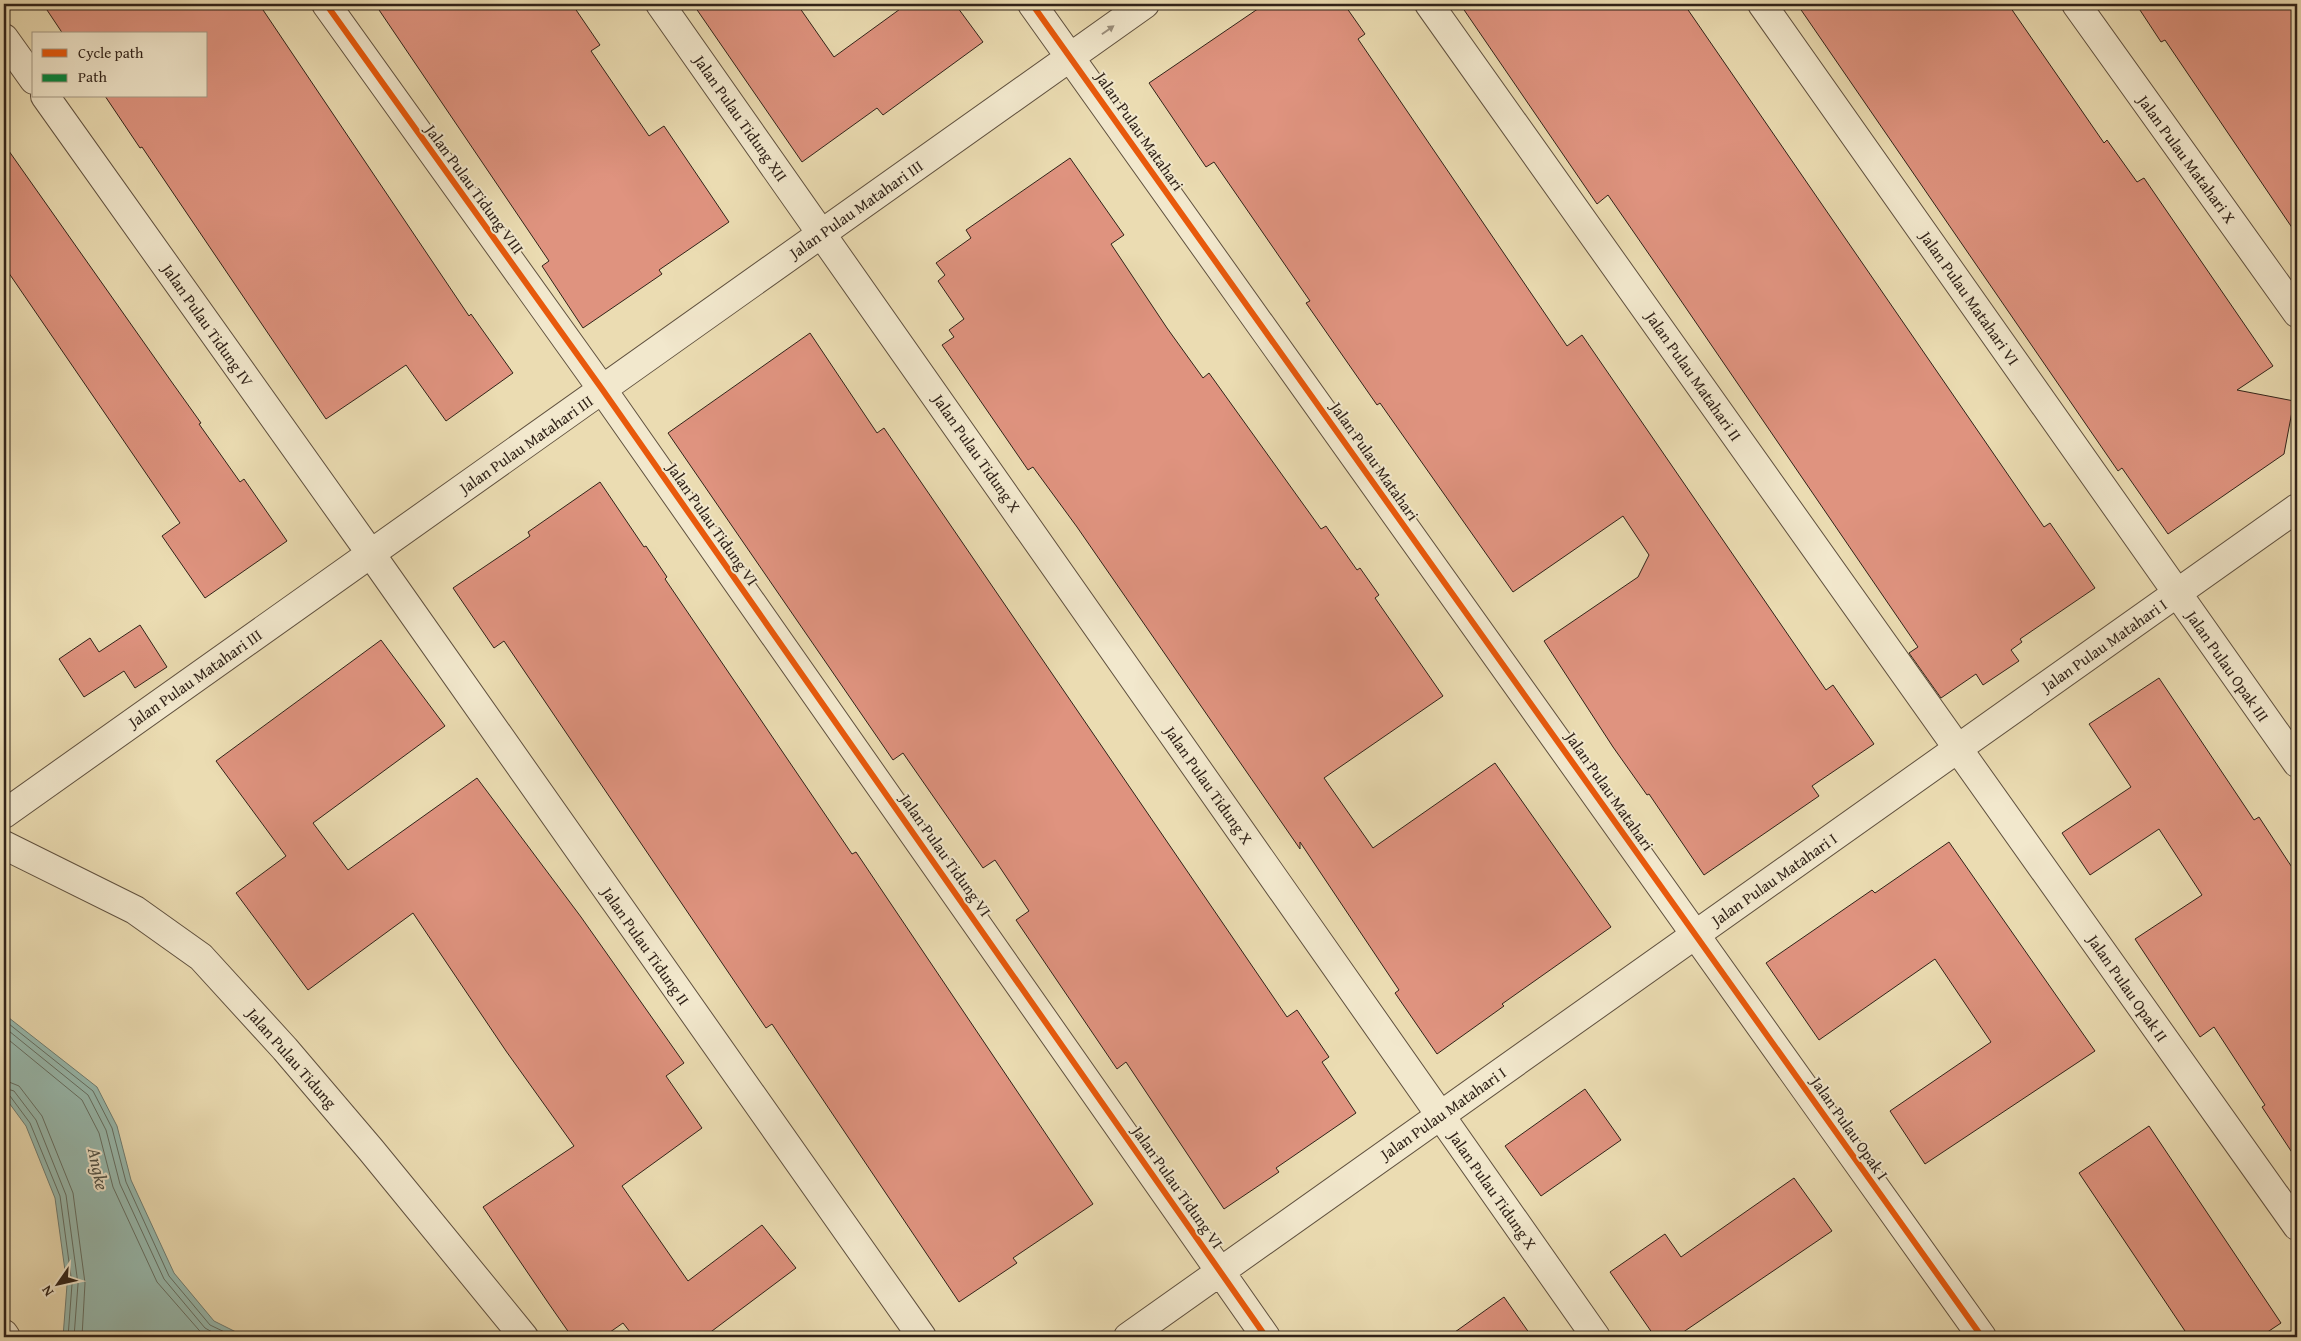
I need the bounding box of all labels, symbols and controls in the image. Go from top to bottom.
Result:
one-way arrow [1101,25,1115,35]
legend [32,32,208,98]
text: Cycle path [78,42,144,63]
street label: Jalan Pulau Tidung XII [687,48,794,186]
street label: Jalan Pulau Matahari [1089,65,1190,196]
text: Path [78,66,107,87]
street label: Jalan Pulau Matahari X [2131,88,2242,228]
street label: Jalan Pulau Tidung VIII [419,118,530,259]
street label: Jalan Pulau Matahari III [783,154,928,265]
street label: Jalan Pulau Matahari VI [1913,224,2026,370]
street label: Jalan Pulau Tidung IV [155,257,260,392]
street label: Jalan Pulau Matahari II [1639,305,1748,446]
street label: Jalan Pulau Tidung X [926,387,1027,517]
street label: Jalan Pulau Matahari III [453,389,598,500]
street label: Jalan Pulau Matahari [1324,395,1425,526]
street label: Jalan Pulau Tidung VI [660,456,765,590]
street label: Jalan Pulau Matahari I [2035,593,2172,699]
street label: Jalan Pulau Opak III [2179,604,2275,727]
street label: Jalan Pulau Matahari III [122,623,267,734]
street label: Jalan Pulau Tidung X [1158,719,1259,849]
street label: Jalan Pulau Matahari [1559,725,1660,856]
street label: Jalan Pulau Tidung VI [893,787,998,921]
street label: Jalan Pulau Matahari I [1705,827,1842,933]
street label: Jalan Pulau Tidung II [595,880,696,1010]
street label: Jalan Pulau Opak II [2081,928,2174,1047]
street label: Jalan Pulau Tidung [240,1001,342,1114]
street label: Jalan Pulau Matahari I [1374,1061,1511,1167]
street label: Jalan Pulau Opak I [1804,1070,1895,1185]
street label: Jalan Pulau Tidung VI [1125,1119,1230,1253]
street label: Jalan Pulau Tidung X [1442,1124,1543,1254]
water label: Angke [81,1144,116,1193]
north arrow [32,1258,82,1308]
text: N [36,1281,58,1301]

